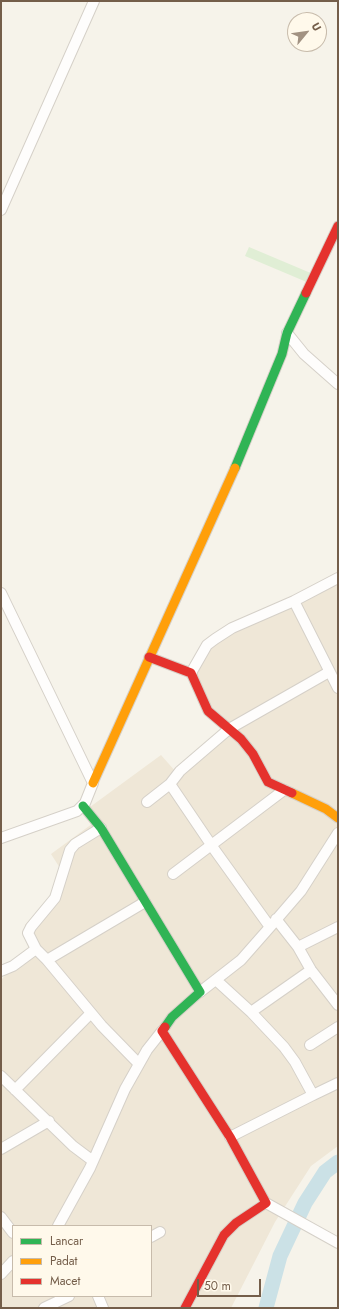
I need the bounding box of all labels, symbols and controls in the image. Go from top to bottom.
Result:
north arrow [287,12,327,52]
text: U [308,19,325,34]
legend [12,1225,152,1297]
text: Lancar [50,1232,83,1250]
text: Padat [50,1252,77,1270]
scale bar [199,1271,263,1297]
text: Macet [50,1272,80,1290]
text: 50 m [204,1277,231,1295]

